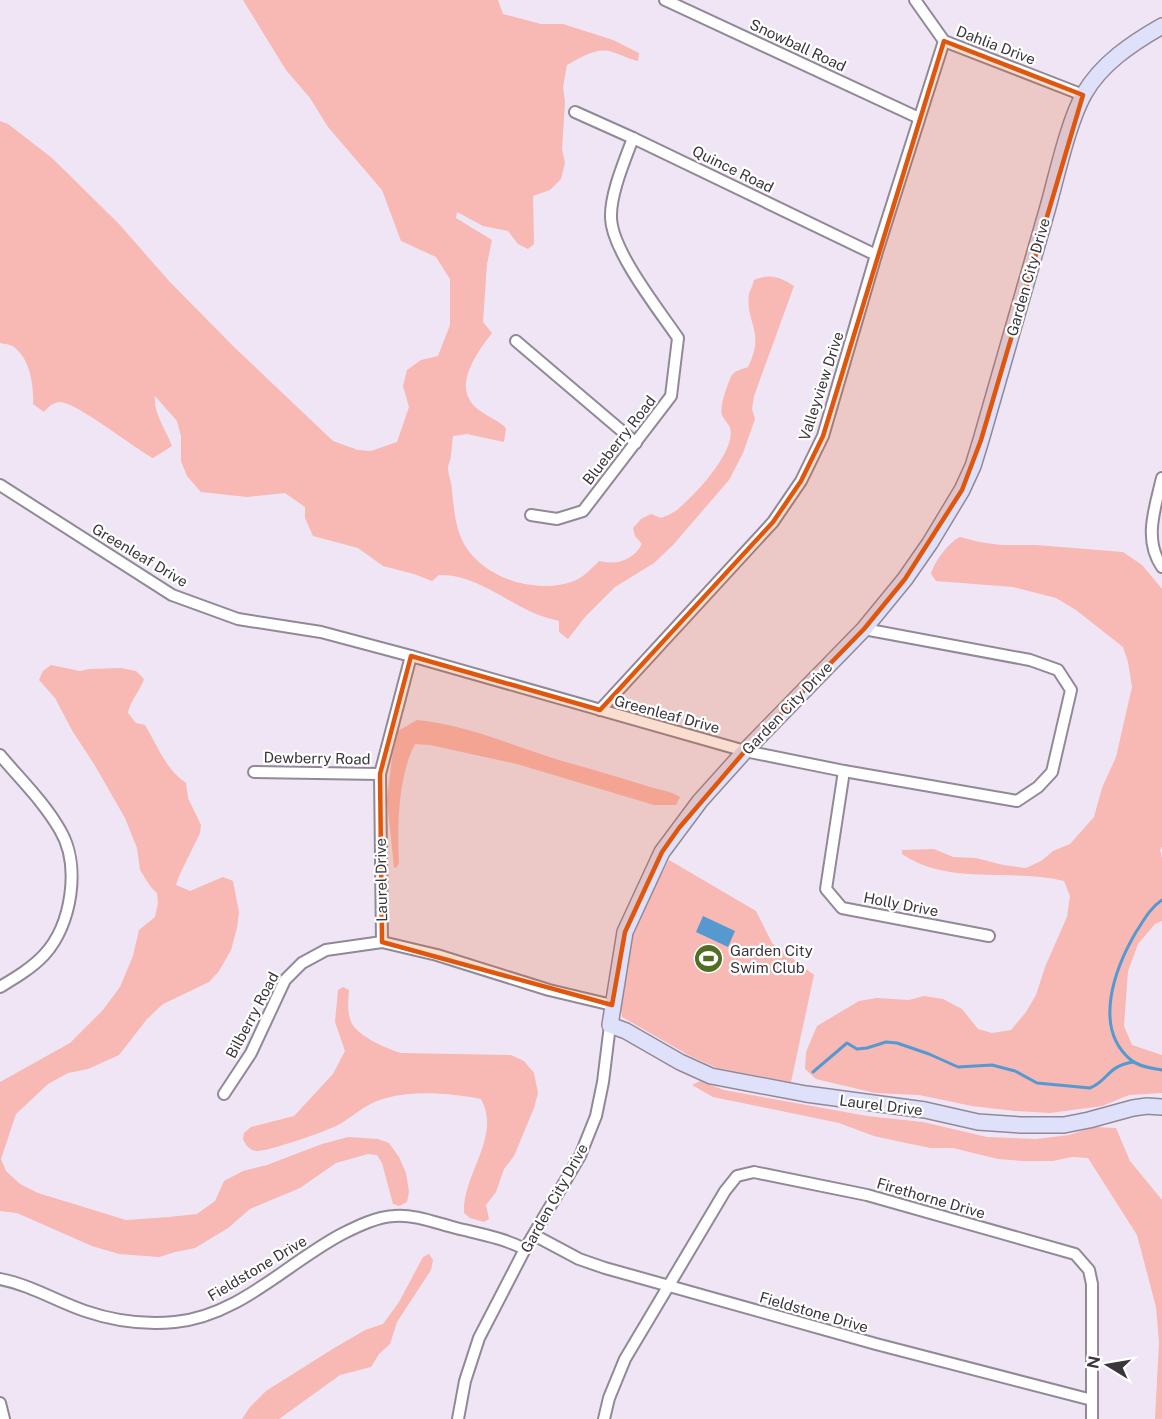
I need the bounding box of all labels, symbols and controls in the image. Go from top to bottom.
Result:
street label: Snowball Road [747,15,849,75]
street label: Dahlia Drive [954,22,1038,68]
street label: Quince Road [690,142,776,196]
street label: Garden City Drive [1003,216,1053,338]
street label: Valleyview Drive [795,329,847,443]
street label: Blueberry Road [579,392,659,488]
street label: Greenleaf Drive [89,520,191,590]
street label: Garden City Drive [738,658,836,758]
street label: Greenleaf Drive [612,692,722,736]
street label: Dewberry Road [263,749,371,767]
street label: Laurel Drive [372,838,390,922]
street label: Holly Drive [862,888,940,920]
place label: Garden City Swim Club [730,942,813,976]
sports icon: Garden City Swim Club [693,943,725,975]
street label: Bilberry Road [222,969,282,1061]
street label: Laurel Drive [838,1091,924,1119]
street label: Garden City Drive [517,1140,591,1256]
street label: Firethorne Drive [875,1174,987,1222]
street label: Fieldstone Drive [204,1232,310,1304]
street label: Fieldstone Drive [758,1288,870,1336]
north arrow [1078,1335,1138,1395]
text: N [1083,1354,1104,1370]

